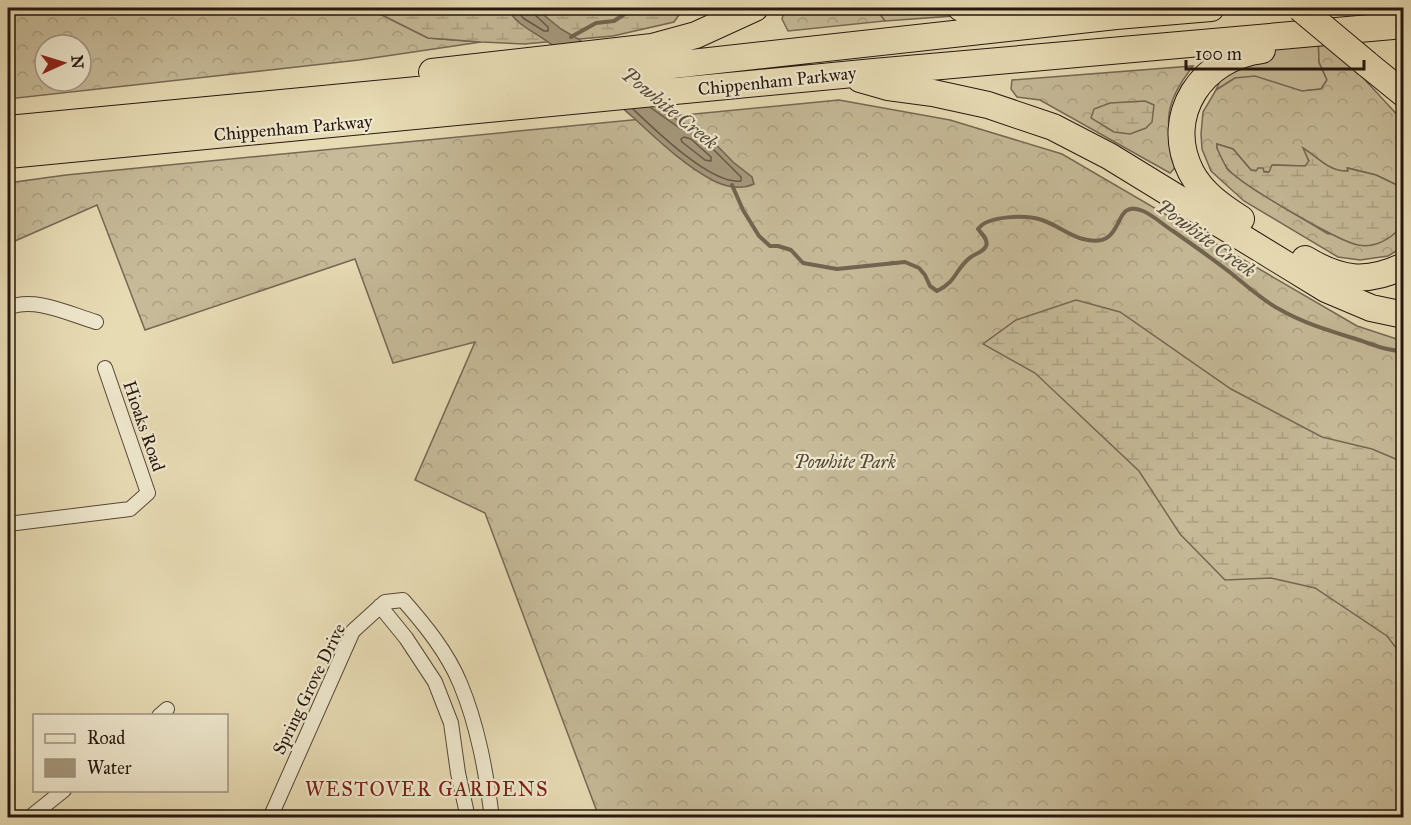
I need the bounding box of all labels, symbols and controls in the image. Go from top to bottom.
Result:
north arrow [33,33,93,93]
scale bar [1186,33,1364,71]
text: 100 m [1195,43,1242,65]
text: N [68,55,87,70]
water label: Powhite Creek [617,62,723,154]
street label: Chippenham Parkway [697,62,858,100]
street label: Chippenham Parkway [213,110,374,146]
water label: Powhite Creek [1151,194,1261,282]
street label: Hioaks Road [118,378,170,474]
park label: Powhite Park [794,451,896,473]
street label: Spring Grove Drive [268,620,351,759]
legend [33,714,228,792]
text: Road [87,727,125,749]
text: Water [87,757,132,779]
district label: WESTOVER GARDENS [305,777,549,801]

